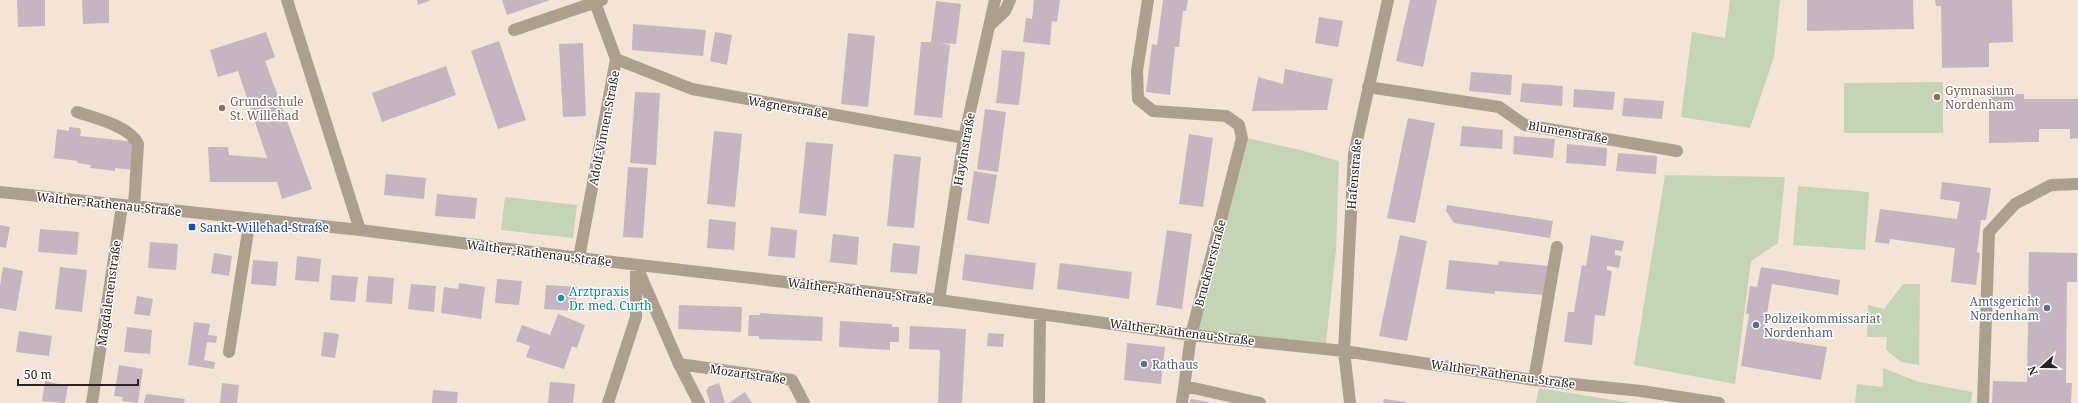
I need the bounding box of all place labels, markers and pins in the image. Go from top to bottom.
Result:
place label: Gymnasium Nordenham [1945,82,2014,113]
marker: Gymnasium Nordenham [1932,92,1942,102]
place label: Grundschule St. Willehad [230,93,304,124]
marker: Grundschule St. Willehad [217,103,227,113]
place label: Sankt-Willehad-Straße [200,219,329,236]
marker: Sankt-Willehad-Straße [187,222,197,232]
place label: Arztpraxis Dr. med. Curth [569,283,652,314]
marker: Arztpraxis Dr. med. Curth [556,293,566,303]
place label: Amtsgericht Nordenham [1969,293,2039,324]
marker: Amtsgericht Nordenham [2042,303,2052,313]
place label: Polizeikommissariat Nordenham [1764,310,1880,341]
marker: Polizeikommissariat Nordenham [1751,320,1761,330]
place label: Rathaus [1152,356,1198,373]
marker: Rathaus [1139,359,1149,369]

